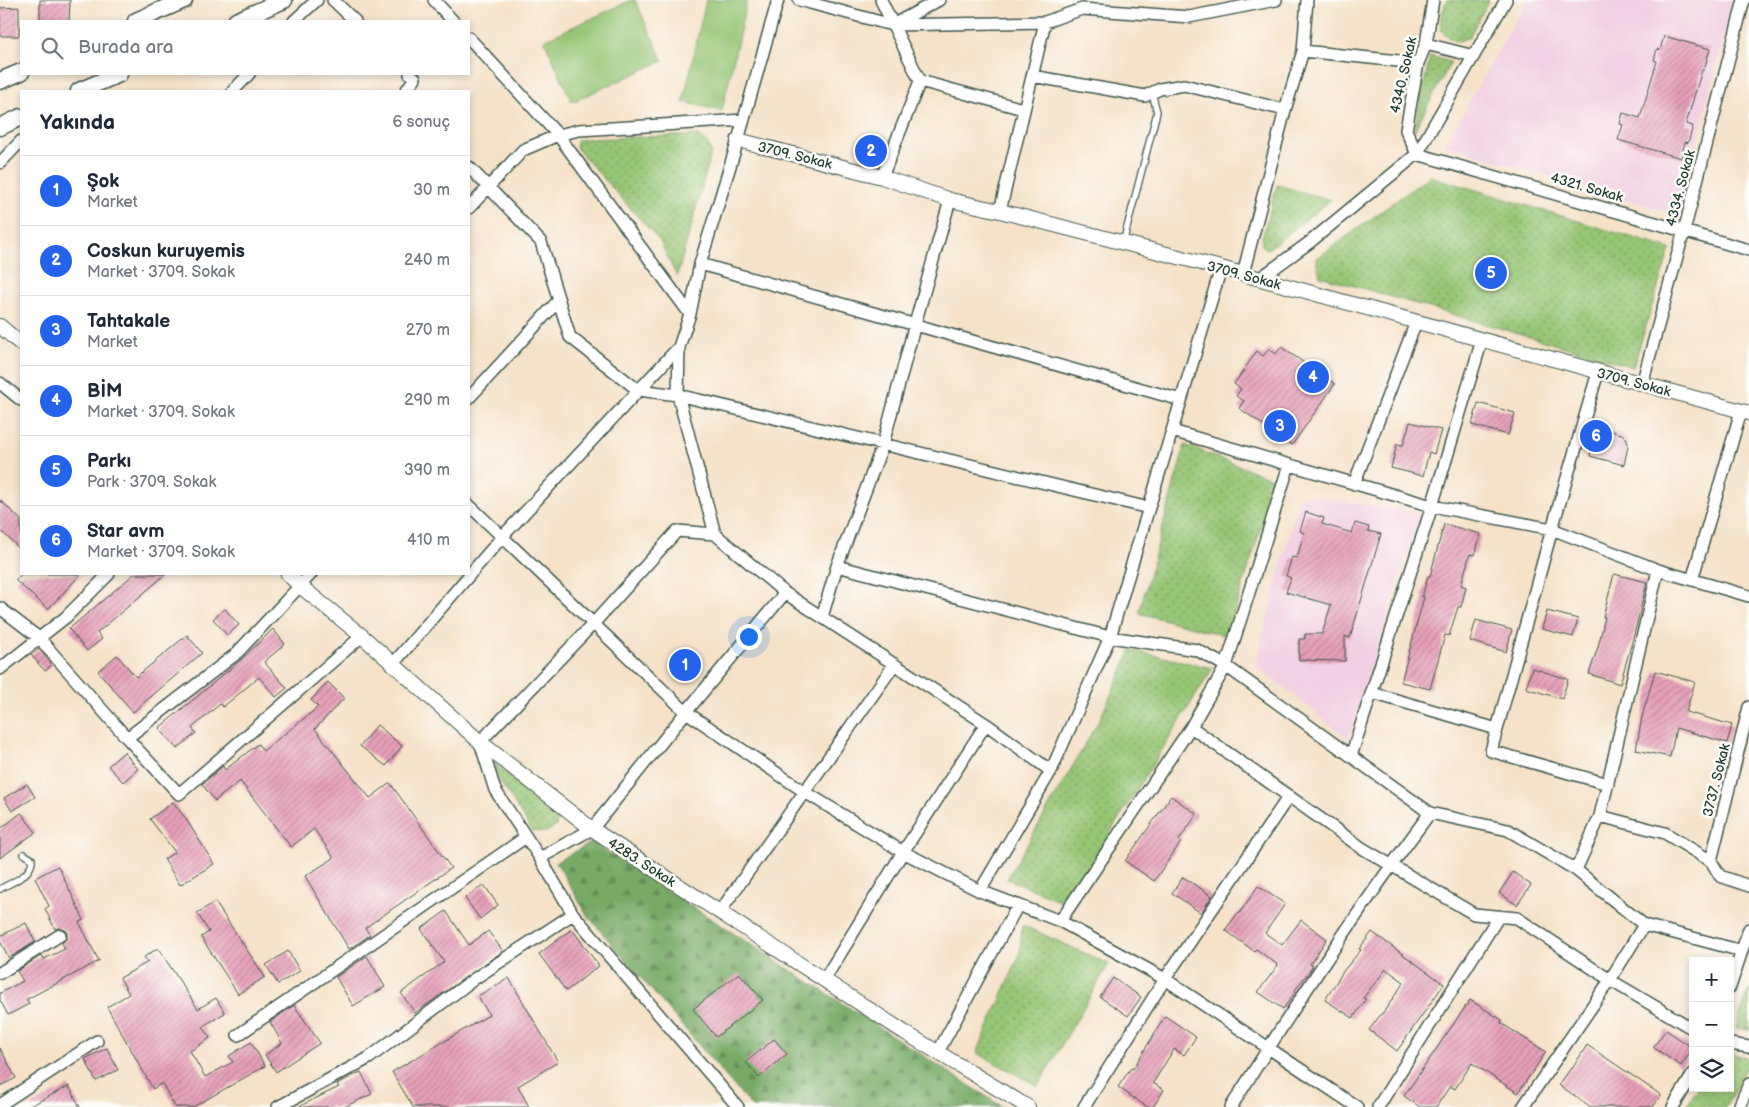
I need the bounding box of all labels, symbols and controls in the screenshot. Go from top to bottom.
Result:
search box [20,20,470,75]
icon: search [38,34,66,62]
street label: 4340. Sokak [1386,35,1421,115]
text: Burada ara [78,36,174,59]
text: Yakında [40,110,115,135]
text: 6 sonuç [393,113,450,132]
pin: 2 [855,132,887,170]
street label: 3709. Sokak [756,138,834,173]
street label: 4334. Sokak [1662,148,1699,228]
street label: 4321. Sokak [1549,169,1625,206]
text: Şok [87,170,119,193]
text: 1 [53,181,59,200]
text: 30 m [413,181,450,200]
text: Market [87,193,138,212]
text: Coskun kuruyemis [87,240,245,263]
text: 2 [51,251,61,270]
text: 240 m [404,251,450,270]
pin: 5 [1475,254,1507,292]
street label: 3709. Sokak [1205,257,1283,294]
text: Market · 3709. Sokak [87,263,235,282]
text: Tahtakale [87,310,170,333]
text: 3 [51,321,61,340]
text: 270 m [406,321,450,340]
text: Market [87,333,138,352]
pin: 4 [1297,358,1329,396]
street label: 3709. Sokak [1595,364,1673,401]
text: BİM [87,380,122,403]
text: 4 [51,391,61,410]
text: 290 m [404,391,450,410]
text: Market · 3709. Sokak [87,403,235,422]
pin: 3 [1264,407,1296,445]
pin: 6 [1580,417,1612,455]
text: Parkı [87,450,131,473]
text: 5 [51,461,61,480]
text: 390 m [404,461,450,480]
text: Park · 3709. Sokak [87,473,216,492]
text: Star avm [87,520,164,543]
text: 6 [51,531,61,550]
text: 410 m [407,531,450,550]
text: Market · 3709. Sokak [87,543,235,562]
your location [736,624,762,650]
pin: 1 [669,646,701,684]
street label: 3737. Sokak [1699,742,1734,819]
street label: 4283. Sokak [605,834,679,891]
map controls [1689,957,1734,1092]
button: + [1689,957,1734,1002]
button: − [1689,1002,1734,1047]
button: layers [1689,1047,1734,1092]

